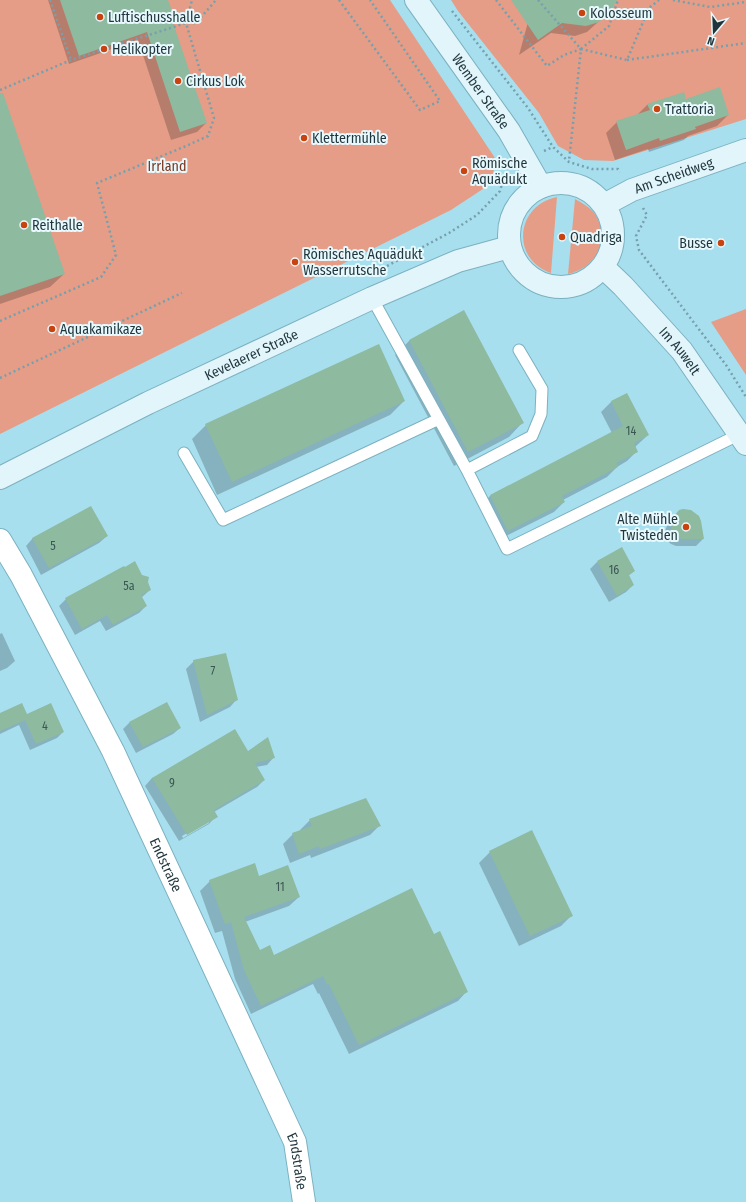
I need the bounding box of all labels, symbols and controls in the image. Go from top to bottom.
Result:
place label: Kolosseum [590,5,652,22]
marker: Kolosseum [577,8,587,18]
place label: Luftischusshalle [108,9,201,26]
marker: Luftischusshalle [95,12,105,22]
north arrow [694,12,734,52]
text: N [706,34,716,48]
place label: Helikopter [112,41,172,58]
marker: Helikopter [99,44,109,54]
street label: Wember Straße [448,51,513,132]
place label: Cirkus Lok [186,73,245,90]
marker: Cirkus Lok [173,76,183,86]
place label: Trattoria [665,101,714,118]
marker: Trattoria [652,104,662,114]
place label: Klettermühle [312,130,387,147]
marker: Klettermühle [299,133,309,143]
street label: Am Scheidweg [632,154,716,197]
place label: Römische Aquädukt [472,155,527,188]
park label: Irrland [148,158,186,175]
marker: Römische Aquädukt [459,166,469,176]
place label: Reithalle [32,217,83,234]
marker: Reithalle [19,220,29,230]
place label: Quadriga [570,229,622,246]
marker: Quadriga [557,232,567,242]
place label: Busse [679,235,713,252]
marker: Busse [716,238,726,248]
place label: Römisches Aquädukt Wasserrutsche [303,246,423,279]
marker: Römisches Aquädukt Wasserrutsche [290,257,300,267]
place label: Aquakamikaze [60,321,142,338]
marker: Aquakamikaze [47,324,57,334]
street label: Im Auwelt [655,324,704,379]
street label: Kevelaerer Straße [202,326,301,384]
house number: 14 [626,424,636,438]
place label: Alte Mühle Twisteden [617,511,678,544]
marker: Alte Mühle Twisteden [681,522,691,532]
house number: 5 [50,539,56,553]
house number: 16 [609,563,619,577]
house number: 5a [123,579,135,593]
house number: 7 [211,664,216,678]
house number: 4 [42,719,48,733]
house number: 9 [169,776,175,790]
street label: Endstraße [146,835,185,895]
house number: 11 [275,880,285,894]
street label: Endstraße [283,1130,310,1191]

